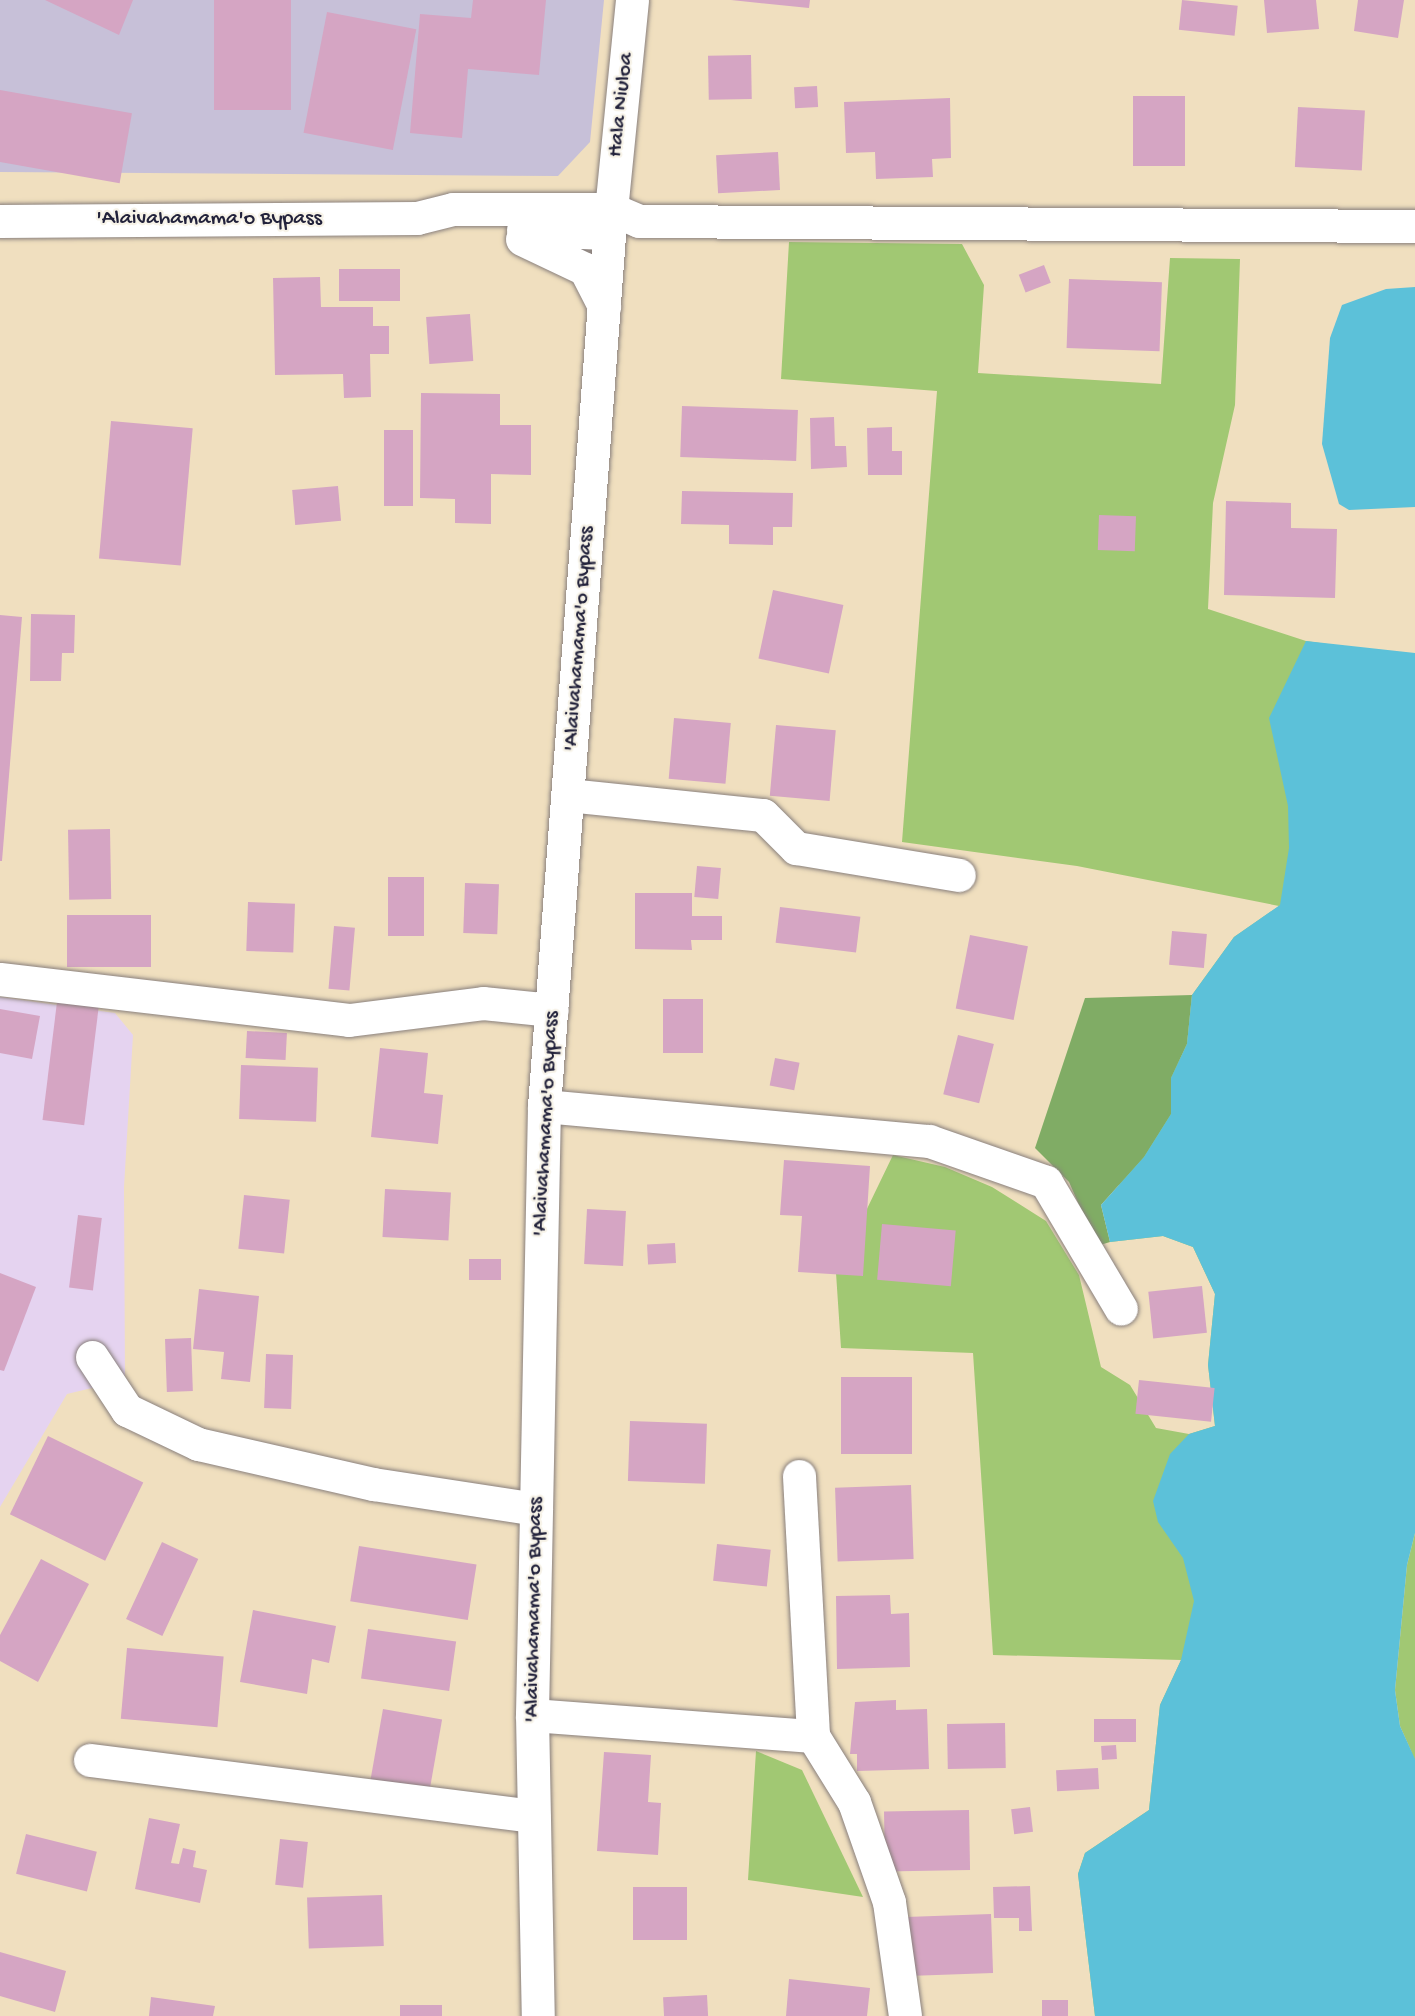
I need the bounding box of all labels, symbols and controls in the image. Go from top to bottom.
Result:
street label: Hala Niuloa [603,51,641,159]
street label: 'Alaivahamama'o Bypass [96,207,322,233]
street label: 'Alaivahamama'o Bypass [559,526,601,752]
street label: 'Alaivahamama'o Bypass [528,1011,566,1237]
street label: 'Alaivahamama'o Bypass [520,1497,550,1723]

